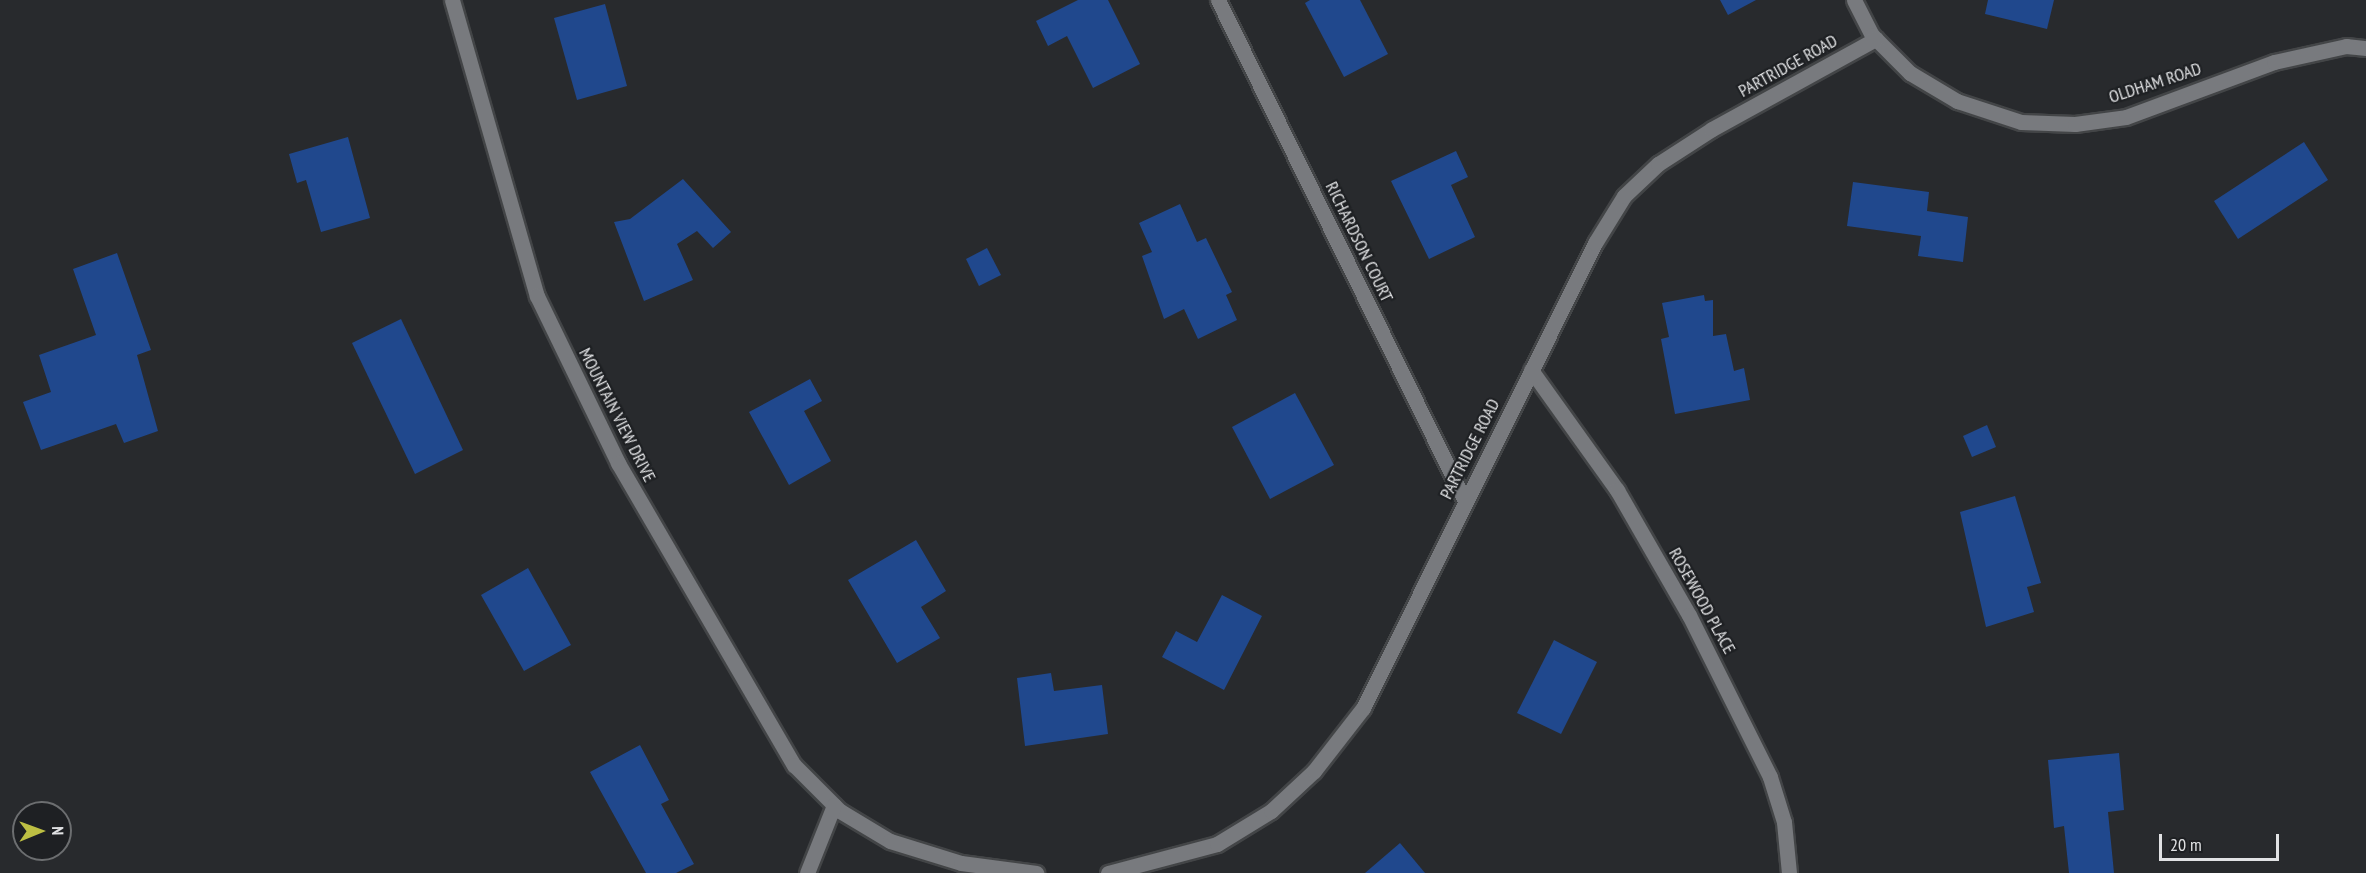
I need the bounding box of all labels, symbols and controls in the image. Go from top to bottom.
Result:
street label: PARTRIDGE ROAD [1735,30,1841,102]
street label: OLDHAM ROAD [2106,58,2204,108]
street label: RICHARDSON COURT [1320,178,1398,306]
street label: MOUNTAIN VIEW DRIVE [574,344,660,486]
street label: PARTRIDGE ROAD [1435,395,1505,503]
street label: ROSEWOOD PLACE [1664,544,1740,658]
north arrow [12,801,72,861]
scale bar [2162,822,2282,860]
text: N [48,826,68,835]
text: 20 m [2170,833,2202,856]

